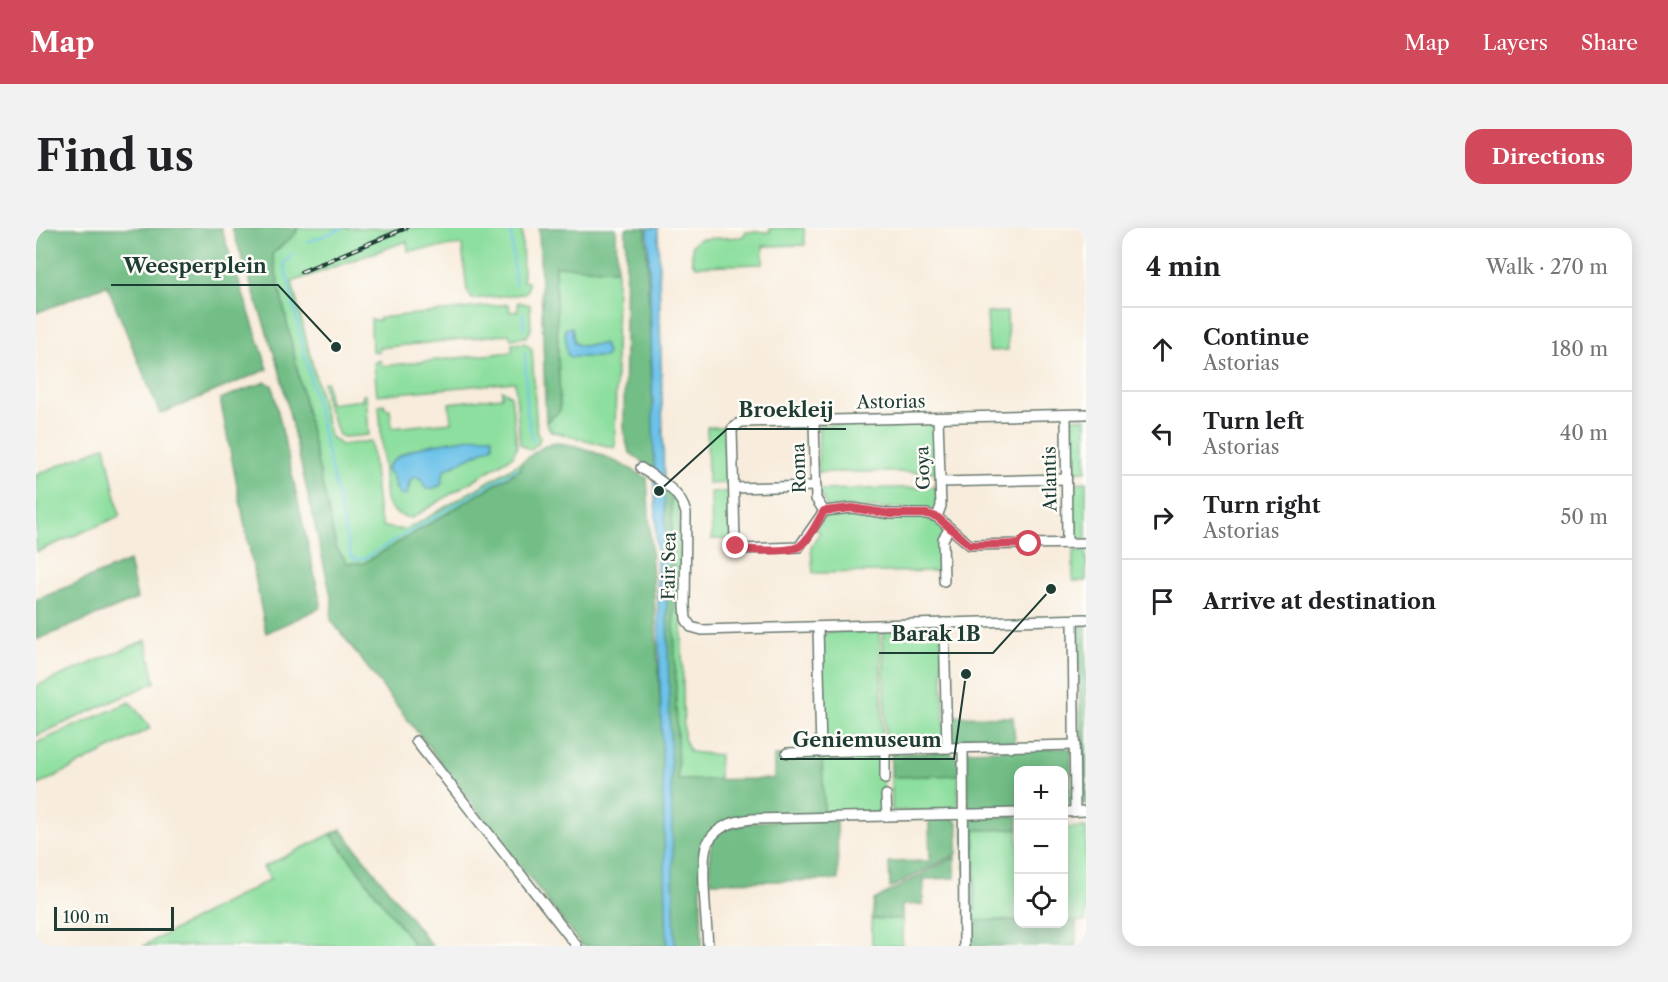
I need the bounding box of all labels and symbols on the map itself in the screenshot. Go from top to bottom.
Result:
callout: Weesperplein [111,247,278,285]
text: Weesperplein [122,254,267,278]
street label: Astorias [855,390,926,414]
callout: Broekleij [727,391,846,429]
text: Broekleij [739,398,833,422]
street label: Roma [787,442,811,494]
street label: Goya [911,445,935,490]
street label: Atlantis [1038,446,1062,513]
route start [1015,530,1041,556]
street label: Fair Sea [657,531,681,600]
route end [722,532,748,558]
callout: Barak 1B [879,615,993,653]
text: Barak 1B [891,622,981,646]
callout: Geniemuseum [780,721,954,759]
text: Geniemuseum [792,728,942,752]
scale bar [54,904,174,932]

